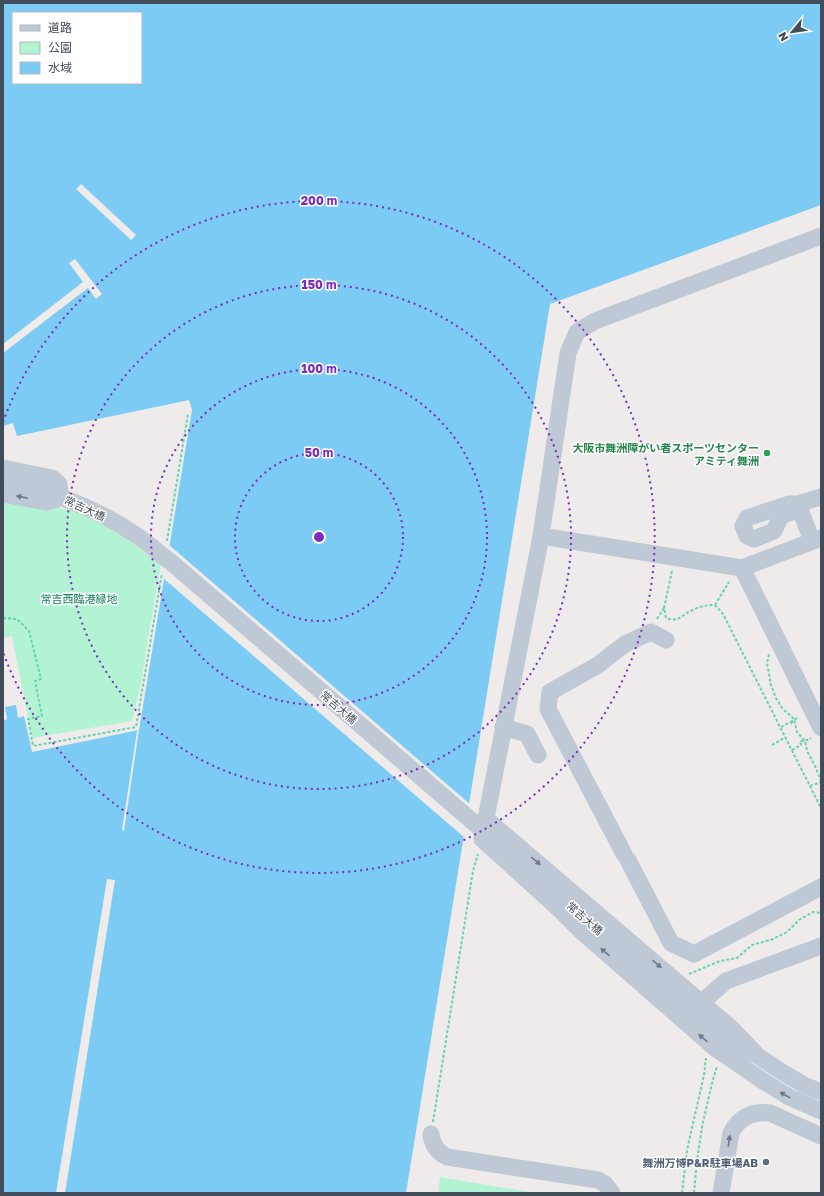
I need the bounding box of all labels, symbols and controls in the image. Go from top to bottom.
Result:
legend [12,12,142,84]
north arrow [772,12,812,52]
text: 道路 [48,20,72,35]
text: N [775,30,791,44]
text: 公園 [48,40,72,55]
text: 水域 [48,60,72,75]
text: 200 m [301,193,337,208]
text: 150 m [302,277,336,292]
text: 100 m [301,361,337,376]
place label: 大阪市舞洲障がい者スポーツセンター アミティ舞洲 [572,441,759,467]
text: 50 m [305,445,333,460]
marker: 大阪市舞洲障がい者スポーツセンター アミティ舞洲 [762,448,772,458]
street label: 常吉大橋 [62,493,108,523]
one-way arrow [16,494,28,500]
centre of rings [312,530,326,544]
park label: 常吉西臨港緑地 [41,592,118,605]
street label: 常吉大橋 [318,688,360,726]
one-way arrow [531,857,542,866]
street label: 常吉大橋 [564,899,606,937]
one-way arrow [600,948,610,957]
one-way arrow [651,959,662,968]
one-way arrow [698,1033,708,1042]
one-way arrow [779,1091,791,1098]
one-way arrow [726,1135,732,1147]
place label: 舞洲万博P&R駐車場AB [643,1156,758,1169]
marker: 舞洲万博P&R駐車場AB [761,1157,771,1167]

